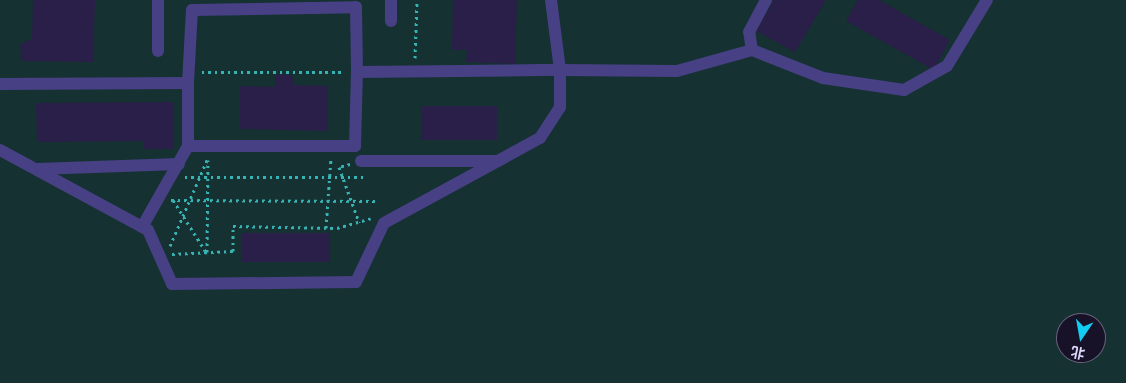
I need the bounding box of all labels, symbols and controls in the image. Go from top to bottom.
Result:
north arrow [1056,313,1106,363]
text: 北 [1069,342,1087,362]

